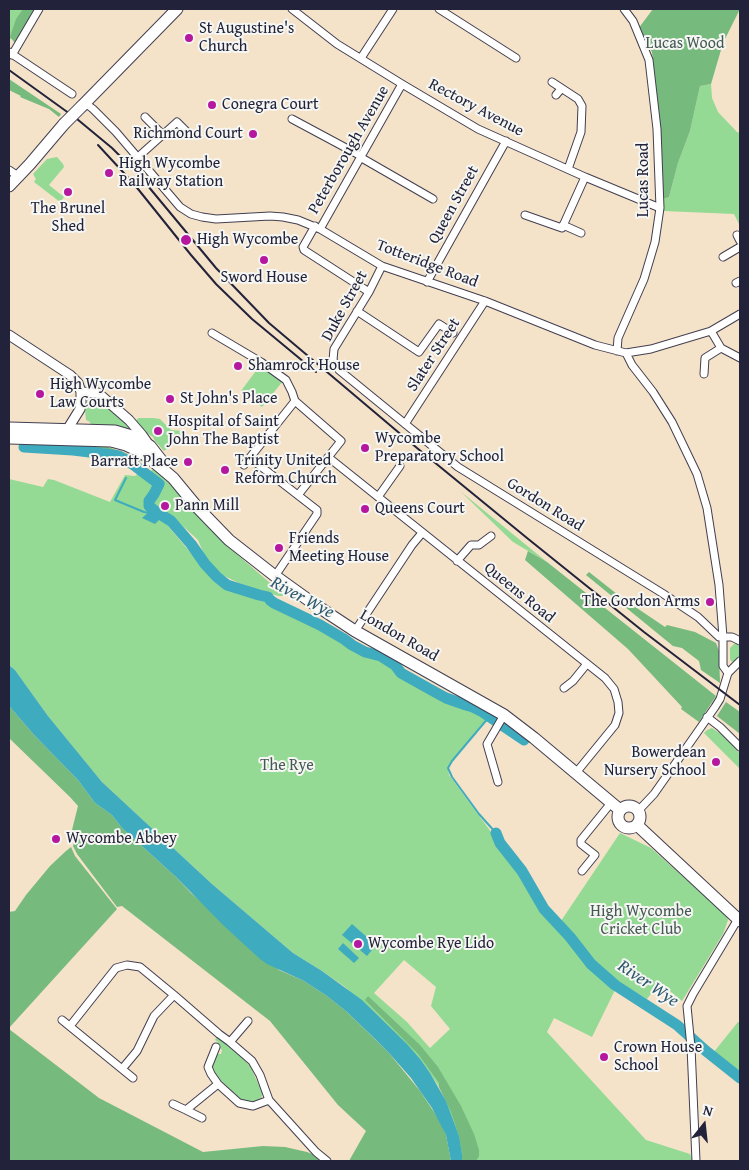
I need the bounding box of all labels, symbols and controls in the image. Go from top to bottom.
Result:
place label: St Augustine's Church [199,19,294,57]
marker: St Augustine's Church [183,32,195,44]
park label: Lucas Wood [646,34,724,54]
street label: Rectory Avenue [425,75,527,141]
street label: Peterborough Avenue [304,82,394,218]
place label: Conegra Court [222,95,319,115]
marker: Conegra Court [206,99,218,111]
place label: Richmond Court [133,124,243,144]
marker: Richmond Court [247,128,259,140]
street label: Lucas Road [634,143,654,217]
place label: High Wycombe Railway Station [119,154,223,192]
street label: Queen Street [425,163,483,247]
marker: High Wycombe Railway Station [103,167,115,179]
marker: The Brunel Shed [62,186,74,198]
place label: The Brunel Shed [31,199,105,237]
place label: High Wycombe [197,230,298,250]
marker: High Wycombe [179,233,193,247]
street label: Totteridge Road [373,236,481,292]
marker: Sword House [258,254,270,266]
street label: Duke Street [318,267,372,345]
place label: Sword House [221,268,307,288]
street label: Slater Street [403,315,465,395]
place label: Shamrock House [248,356,360,376]
marker: Shamrock House [232,360,244,372]
place label: High Wycombe Law Courts [50,375,151,413]
marker: High Wycombe Law Courts [34,388,46,400]
place label: St John's Place [180,389,277,409]
marker: St John's Place [164,393,176,405]
place label: Hospital of Saint John The Baptist [168,412,279,450]
marker: Hospital of Saint John The Baptist [152,425,164,437]
place label: Wycombe Preparatory School [375,429,504,467]
marker: Wycombe Preparatory School [359,442,371,454]
place label: Trinity United Reform Church [235,451,337,489]
place label: Barratt Place [91,452,178,472]
marker: Barratt Place [182,456,194,468]
marker: Trinity United Reform Church [219,464,231,476]
street label: Gordon Road [503,474,587,536]
place label: Pann Mill [175,496,239,516]
place label: Queens Court [375,499,465,519]
marker: Pann Mill [159,500,171,512]
marker: Queens Court [359,503,371,515]
place label: Friends Meeting House [289,529,389,567]
marker: Friends Meeting House [273,542,285,554]
street label: Queens Road [480,559,558,627]
water label: River Wye [266,572,338,624]
place label: The Gordon Arms [582,592,700,612]
marker: The Gordon Arms [704,596,716,608]
street label: London Road [356,606,442,666]
place label: Bowerdean Nursery School [604,743,706,781]
park label: The Rye [260,756,314,776]
marker: Bowerdean Nursery School [710,756,722,768]
place label: Wycombe Abbey [66,829,177,849]
marker: Wycombe Abbey [50,833,62,845]
park label: High Wycombe Cricket Club [590,902,692,940]
place label: Wycombe Rye Lido [368,934,494,954]
marker: Wycombe Rye Lido [352,938,364,950]
water label: River Wye [613,956,683,1012]
place label: Crown House School [614,1038,702,1076]
marker: Crown House School [598,1051,610,1063]
north arrow [679,1100,729,1150]
text: N [701,1100,715,1121]

